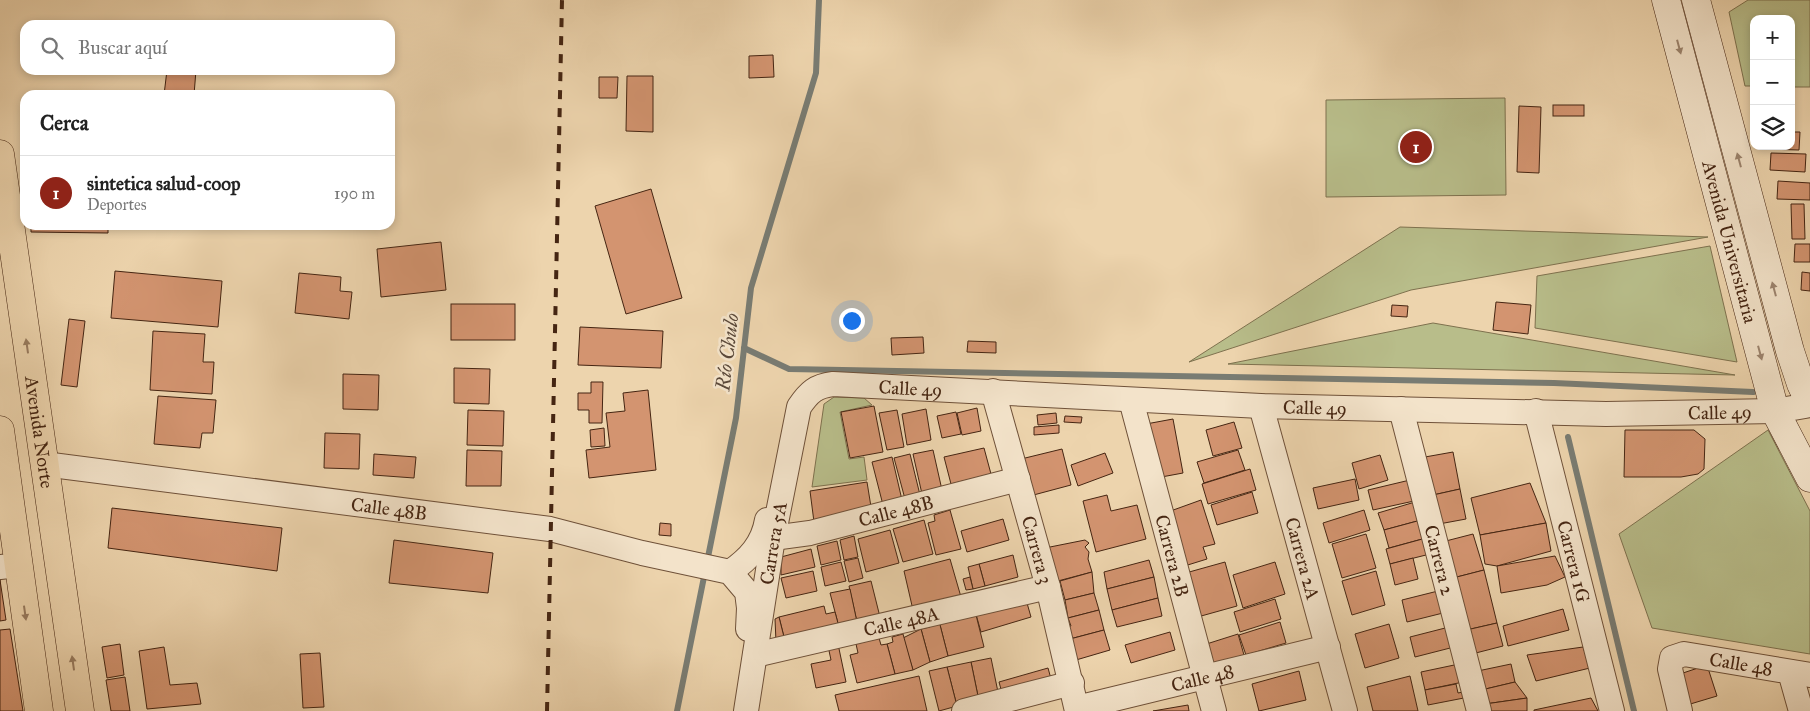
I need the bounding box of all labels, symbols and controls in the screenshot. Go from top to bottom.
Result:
map controls [1750,15,1795,150]
button: + [1750,15,1795,60]
search box [20,20,395,75]
icon: search [38,34,66,62]
text: Buscar aquí [78,36,167,59]
one-way arrow [1676,39,1684,54]
button: − [1750,60,1795,105]
button: layers [1750,105,1795,150]
text: Cerca [40,110,89,136]
pin: 1 [1400,128,1432,166]
one-way arrow [1735,153,1743,168]
street label: Avenida Universitaria [1697,157,1763,326]
text: sintetica salud-coop [87,172,240,195]
text: 1 [53,184,59,203]
text: 190 m [334,184,375,203]
text: Deportes [87,195,147,214]
one-way arrow [1769,281,1777,296]
your location [839,308,865,334]
water label: Río Chulo [710,312,744,393]
one-way arrow [23,338,31,354]
one-way arrow [1756,345,1764,360]
street label: Avenida Norte [20,374,59,490]
street label: Calle 49 [878,375,943,401]
street label: Calle 49 [1283,395,1347,419]
street label: Calle 49 [1688,400,1752,424]
street label: Calle 48B [856,490,936,531]
street label: Calle 48B [350,492,429,525]
street label: Carrera 5A [754,499,791,586]
street label: Carrera 2B [1151,512,1194,599]
street label: Carrera 3 [1017,513,1058,587]
street label: Carrera 2A [1281,515,1325,602]
street label: Carrera 1G [1553,518,1596,605]
street label: Carrera 2 [1420,522,1460,598]
street label: Calle 48A [861,601,941,641]
one-way arrow [21,606,29,622]
street label: Calle 48 [1708,647,1775,680]
one-way arrow [69,654,77,670]
street label: Calle 48 [1169,659,1236,696]

